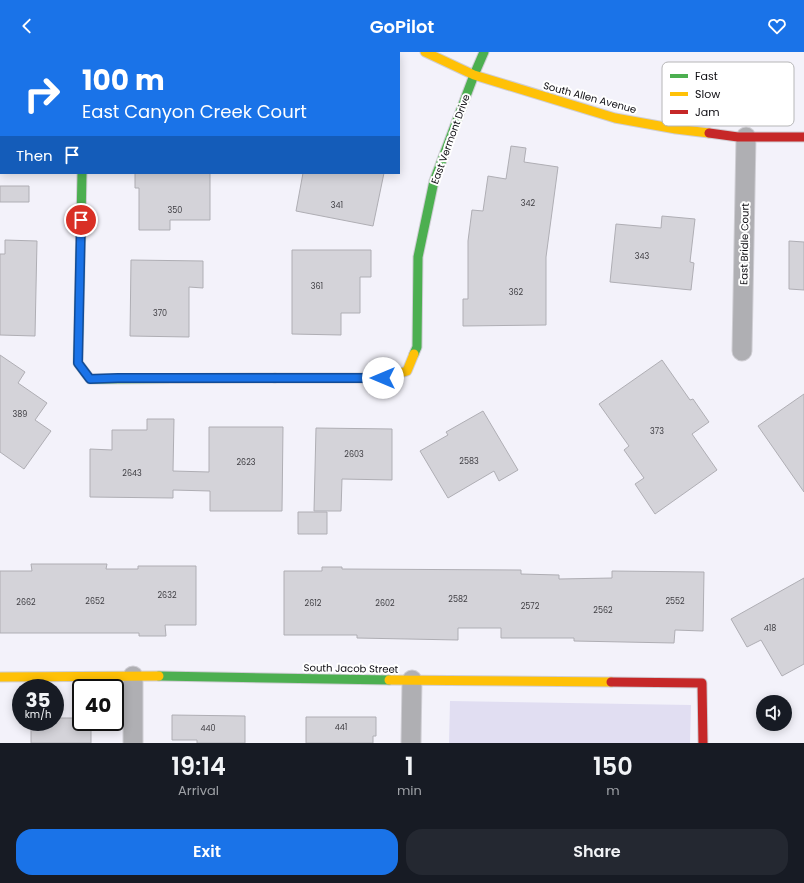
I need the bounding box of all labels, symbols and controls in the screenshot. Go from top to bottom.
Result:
text: GoPilot [370,14,434,39]
icon: back [16,15,38,37]
icon: heart [766,15,788,37]
text: 100 m [82,61,165,100]
legend [662,62,794,126]
icon: right [16,68,68,120]
text: Fast [695,68,718,84]
street label: South Allen Avenue [542,78,638,117]
text: Slow [695,86,720,102]
street label: East Vermont Drive [427,92,474,186]
text: East Canyon Creek Court [82,99,307,124]
text: Jam [695,104,720,120]
icon: arrive [61,144,83,166]
text: Then [16,145,53,166]
house number: 342 [521,198,536,209]
house number: 341 [331,200,343,211]
pin [64,203,98,237]
street label: East Bridle Court [736,203,753,285]
house number: 350 [168,205,182,216]
icon: arrive [70,209,92,231]
house number: 343 [635,251,650,262]
house number: 361 [311,281,323,292]
house number: 362 [509,287,524,298]
house number: 370 [153,308,167,319]
position arrow [362,357,404,399]
house number: 389 [13,409,27,420]
house number: 373 [650,426,664,437]
house number: 2603 [344,449,364,460]
house number: 2583 [459,456,479,467]
house number: 2623 [237,457,256,468]
house number: 2643 [122,468,142,479]
house number: 2632 [158,590,177,601]
house number: 2582 [448,594,468,605]
house number: 2652 [85,596,105,607]
house number: 2552 [665,596,685,607]
house number: 2662 [16,597,36,608]
house number: 2612 [305,598,322,609]
house number: 2602 [375,598,395,609]
house number: 2572 [521,601,540,612]
house number: 2562 [593,605,613,616]
house number: 418 [764,623,776,634]
street label: South Jacob Street [304,660,399,677]
speed limit sign: 40 [72,679,124,731]
text: 35 [25,686,51,714]
map controls [756,695,792,731]
button: sound [756,695,792,731]
text: km/h [25,707,51,722]
house number: 441 [335,722,347,733]
house number: 440 [200,723,216,734]
text: 19:14 [171,750,226,783]
text: 1 [405,750,414,783]
text: 150 [593,750,633,783]
text: Arrival [178,781,219,800]
text: min [397,781,422,800]
text: m [606,781,620,800]
button: Exit [16,829,398,875]
button: Share [406,829,788,875]

